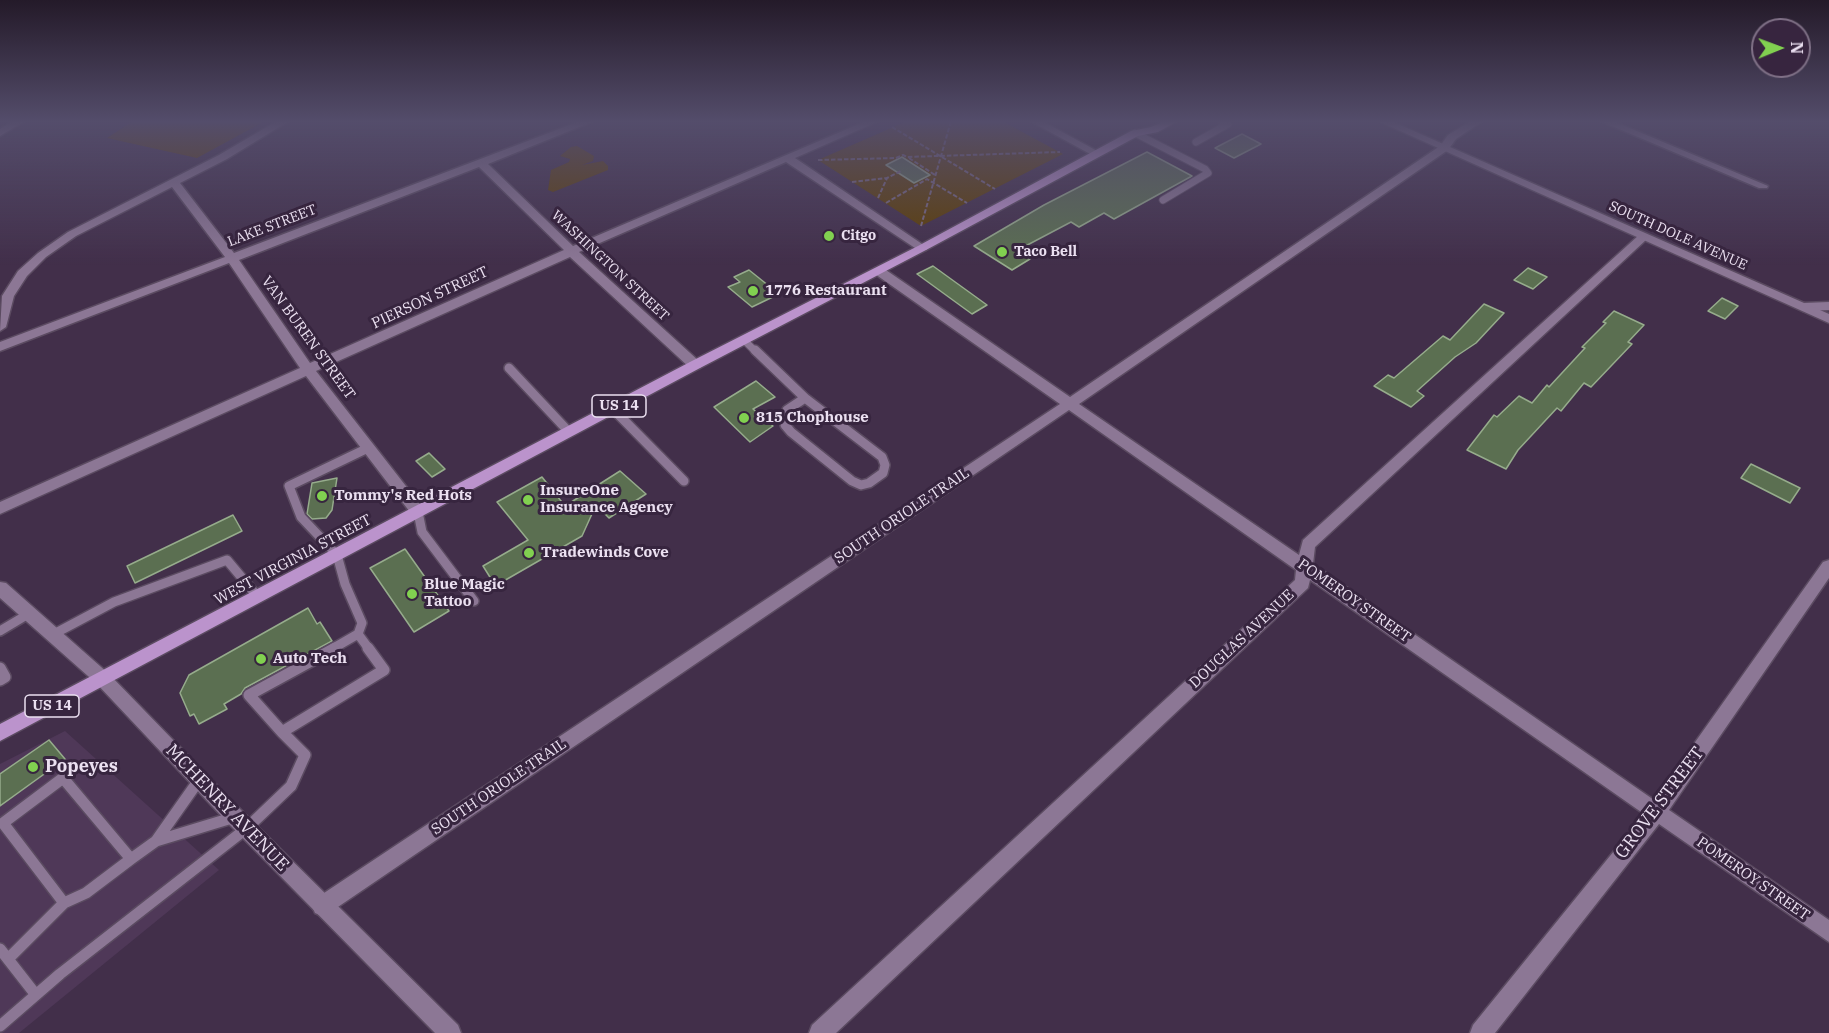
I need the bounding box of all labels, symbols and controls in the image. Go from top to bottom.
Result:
north arrow [1751,18,1811,78]
text: N [1787,41,1807,54]
street label: SOUTH DOLE AVENUE [1606,198,1750,274]
street label: LAKE STREET [225,201,319,251]
street label: WASHINGTON STREET [548,207,672,325]
place label: Citgo [841,228,876,244]
marker: Citgo [822,229,836,243]
place label: Taco Bell [1014,244,1077,260]
marker: Taco Bell [995,245,1009,259]
street label: PIERSON STREET [369,263,491,333]
street label: VAN BUREN STREET [257,273,359,403]
place label: 1776 Restaurant [765,282,886,300]
marker: 1776 Restaurant [746,284,760,298]
road number: US 14 [592,395,646,417]
place label: 815 Chophouse [756,409,869,427]
marker: 815 Chophouse [737,411,751,425]
street label: SOUTH ORIOLE TRAIL [831,464,973,568]
place label: InsureOne Insurance Agency [540,482,673,517]
place label: Tommy's Red Hots [334,487,472,505]
marker: Tommy's Red Hots [315,489,329,503]
marker: InsureOne Insurance Agency [521,493,535,507]
street label: WEST VIRGINIA STREET [211,511,375,609]
place label: Tradewinds Cove [541,544,669,562]
marker: Tradewinds Cove [522,546,536,560]
street label: POMEROY STREET [1294,555,1414,647]
place label: Blue Magic Tattoo [424,576,505,611]
street label: DOUGLAS AVENUE [1186,586,1298,692]
marker: Blue Magic Tattoo [405,587,419,601]
place label: Auto Tech [273,650,347,668]
marker: Auto Tech [254,652,268,666]
road number: US 14 [25,695,79,717]
street label: SOUTH ORIOLE TRAIL [428,735,570,839]
street label: MCHENRY AVENUE [161,740,293,876]
street label: GROVE STREET [1611,743,1709,863]
place label: Popeyes [45,756,118,778]
marker: Popeyes [26,760,40,774]
street label: POMEROY STREET [1693,833,1813,925]

